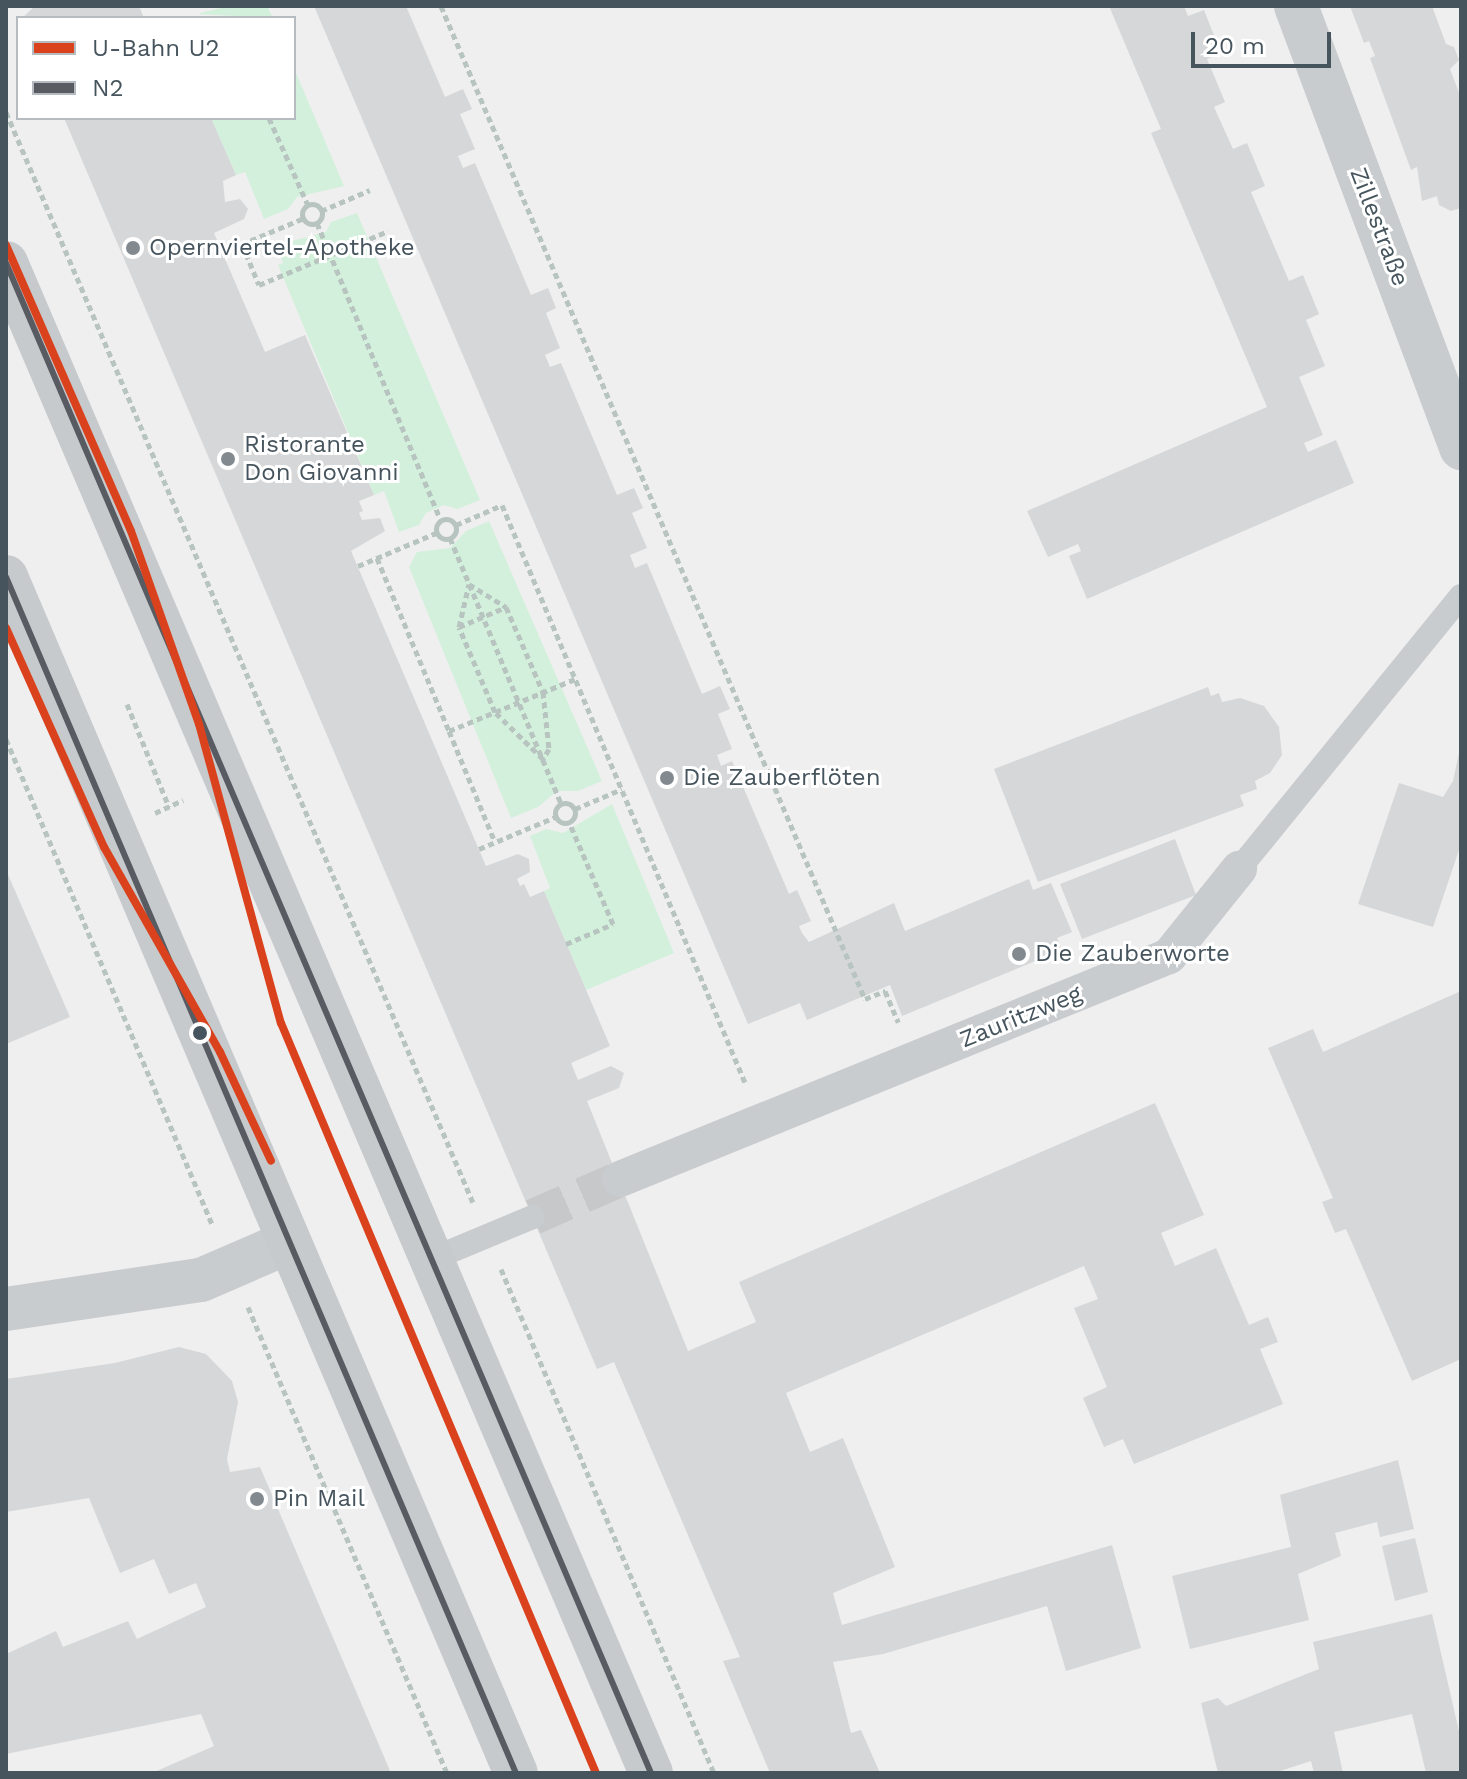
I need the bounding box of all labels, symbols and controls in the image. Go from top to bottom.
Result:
legend [16,16,296,120]
scale bar [1195,16,1335,66]
text: 20 m [1205,32,1265,60]
text: U-Bahn U2 [92,34,219,62]
text: N2 [92,74,124,102]
street label: Zillestraße [1343,164,1415,290]
place label: Opernviertel-Apotheke [149,234,415,262]
marker: Opernviertel-Apotheke [124,239,142,257]
place label: Ristorante Don Giovanni [244,431,399,487]
marker: Ristorante Don Giovanni [219,450,237,468]
place label: Die Zauberflöten [683,764,881,792]
marker: Die Zauberflöten [658,769,676,787]
place label: Die Zauberworte [1035,940,1230,968]
marker: Die Zauberworte [1010,945,1028,963]
street label: Zauritzweg [956,980,1086,1054]
unlabelled marker [192,1025,208,1041]
place label: Pin Mail [273,1485,365,1513]
marker: Pin Mail [248,1490,266,1508]

